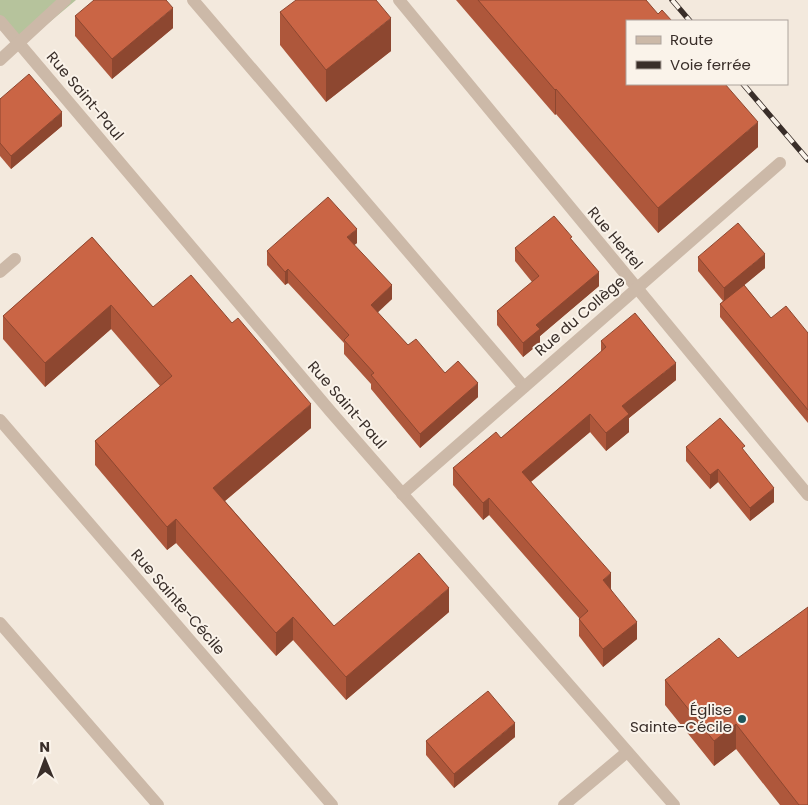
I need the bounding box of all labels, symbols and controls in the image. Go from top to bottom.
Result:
legend [626,20,788,85]
text: Route [670,29,713,50]
street label: Rue Saint-Paul [42,47,129,145]
text: Voie ferrée [670,54,751,75]
street label: Rue Hertel [583,202,648,273]
street label: Rue du Collège [530,271,629,361]
street label: Rue Saint-Paul [303,356,391,453]
street label: Rue Sainte-Cécile [127,544,230,659]
place label: Église Sainte-Cécile [630,699,732,737]
marker: Église Sainte-Cécile [736,713,748,725]
north arrow [20,735,70,785]
text: N [39,737,50,757]

